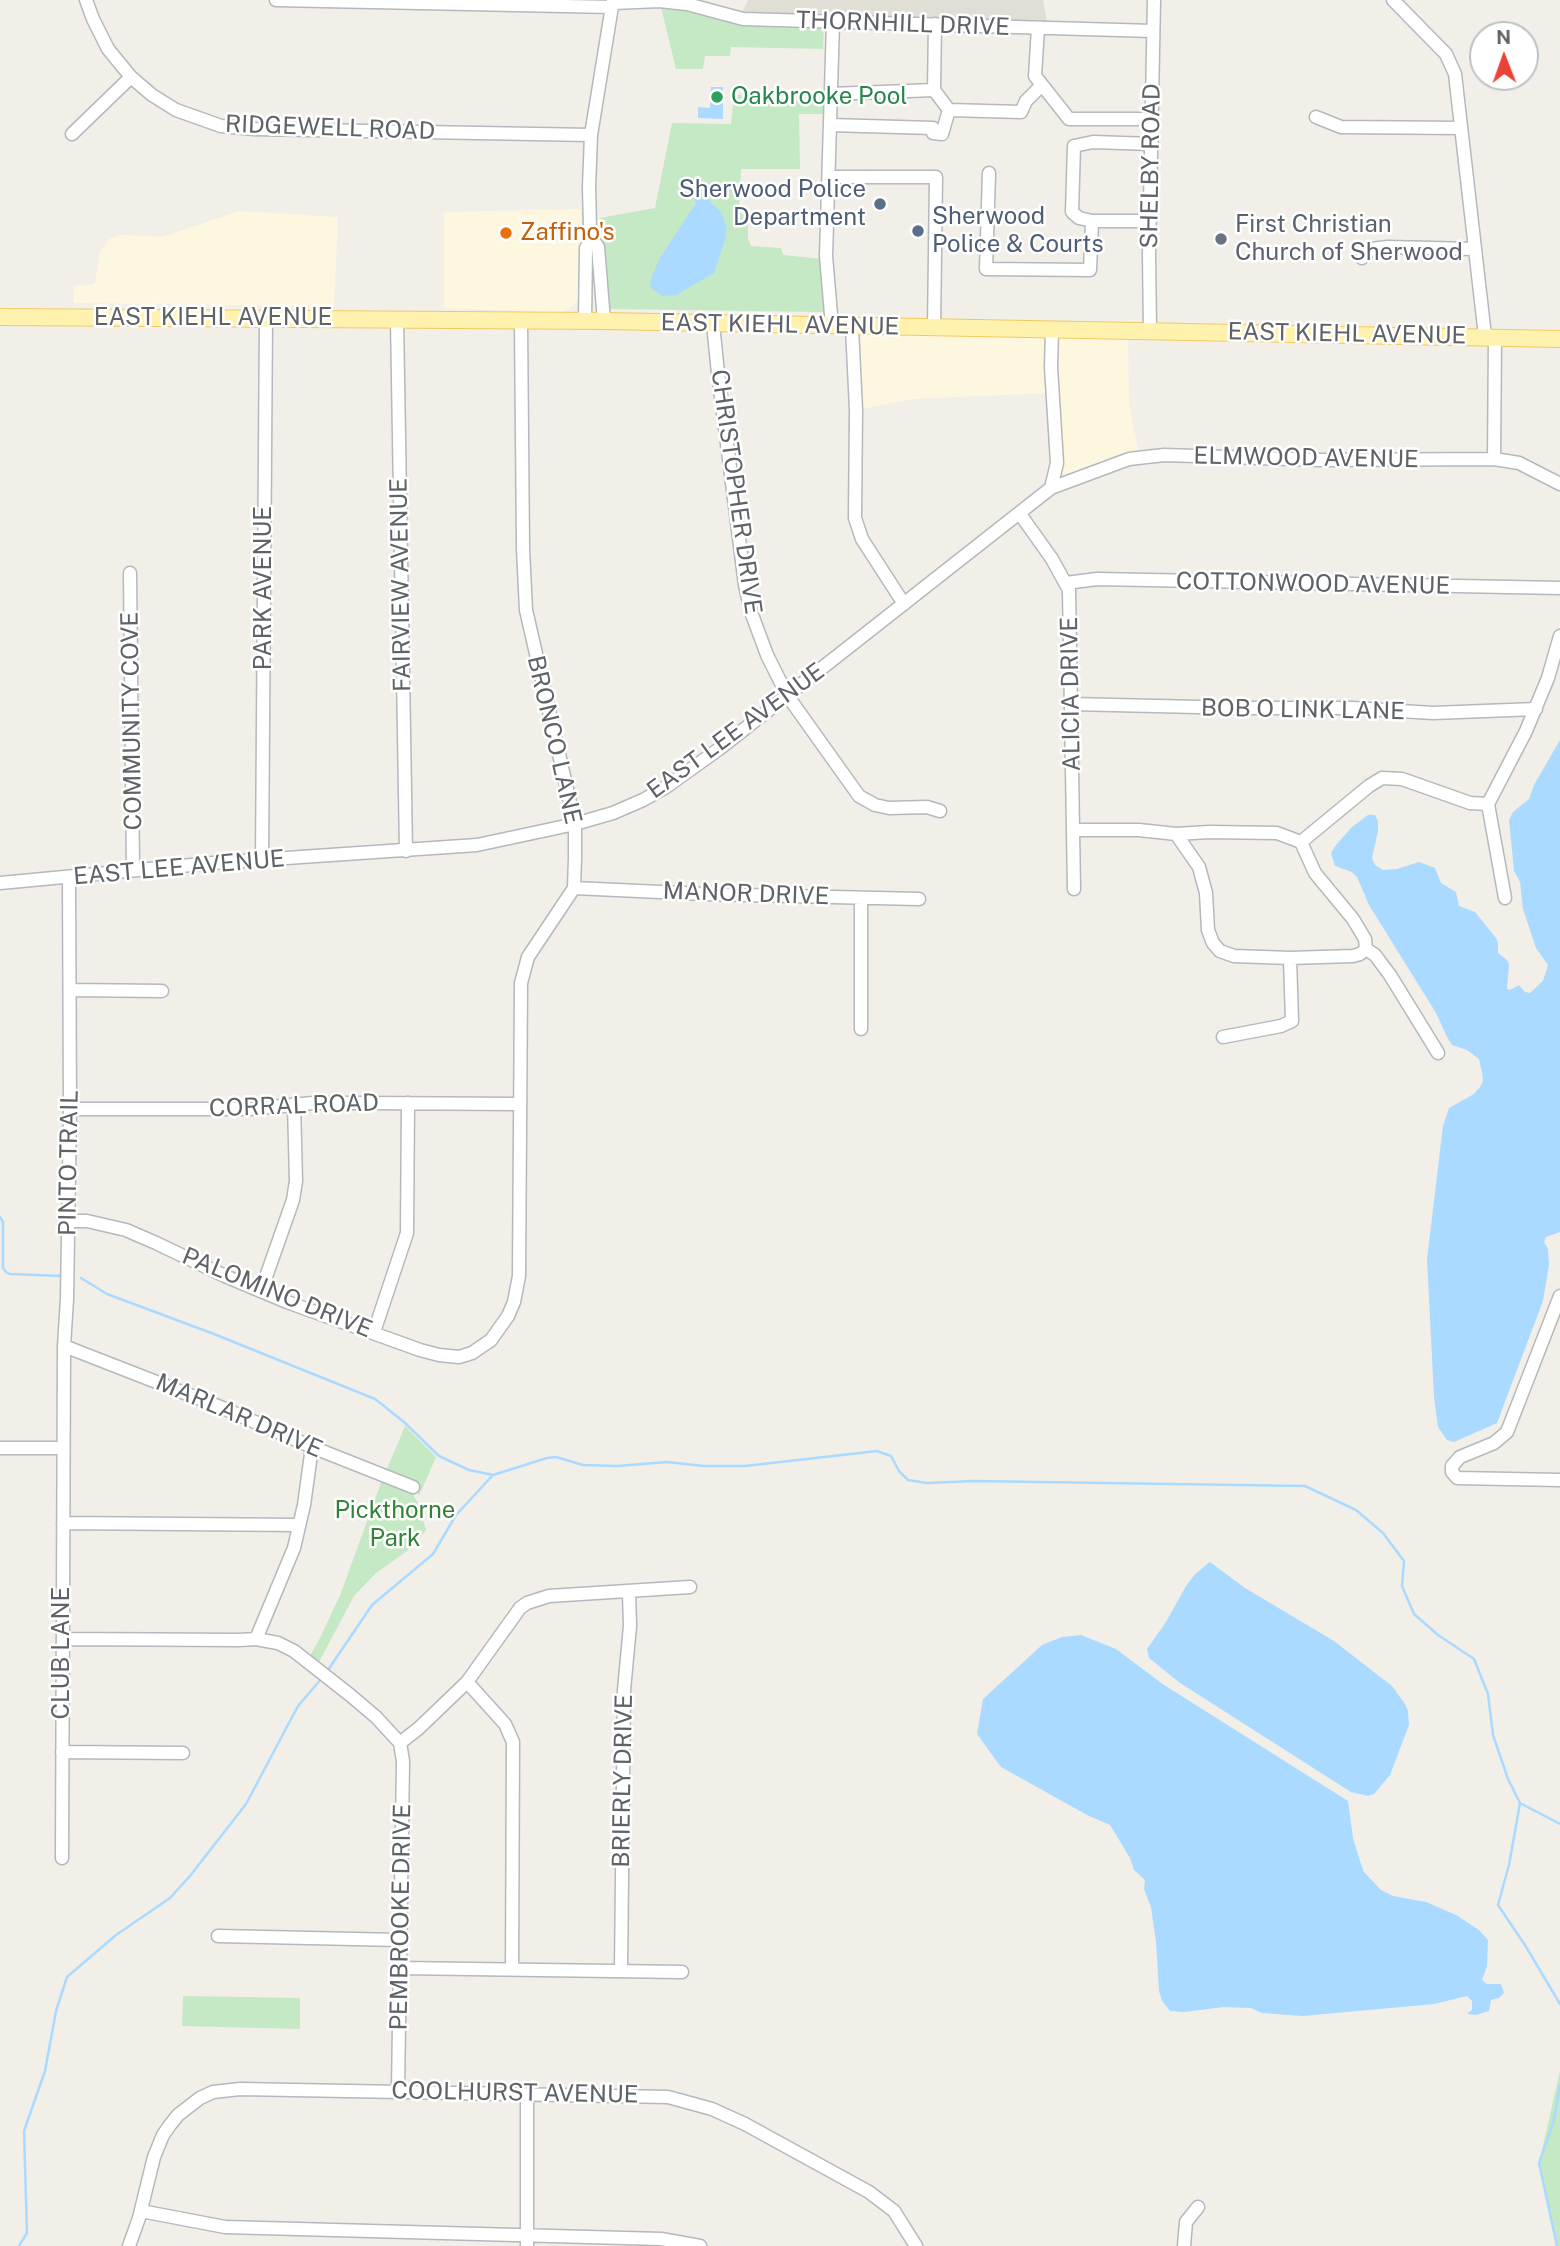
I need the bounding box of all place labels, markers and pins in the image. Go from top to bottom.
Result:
place label: Oakbrooke Pool [731,83,908,111]
marker: Oakbrooke Pool [709,89,725,105]
place label: Sherwood Police Department [679,176,866,232]
marker: Sherwood Police Department [872,196,888,212]
place label: Sherwood Police & Courts [932,203,1104,259]
place label: First Christian Church of Sherwood [1235,211,1463,267]
place label: Zaffino's [520,219,615,247]
marker: Sherwood Police & Courts [910,223,926,239]
marker: Zaffino's [498,225,514,241]
marker: First Christian Church of Sherwood [1213,231,1229,247]

